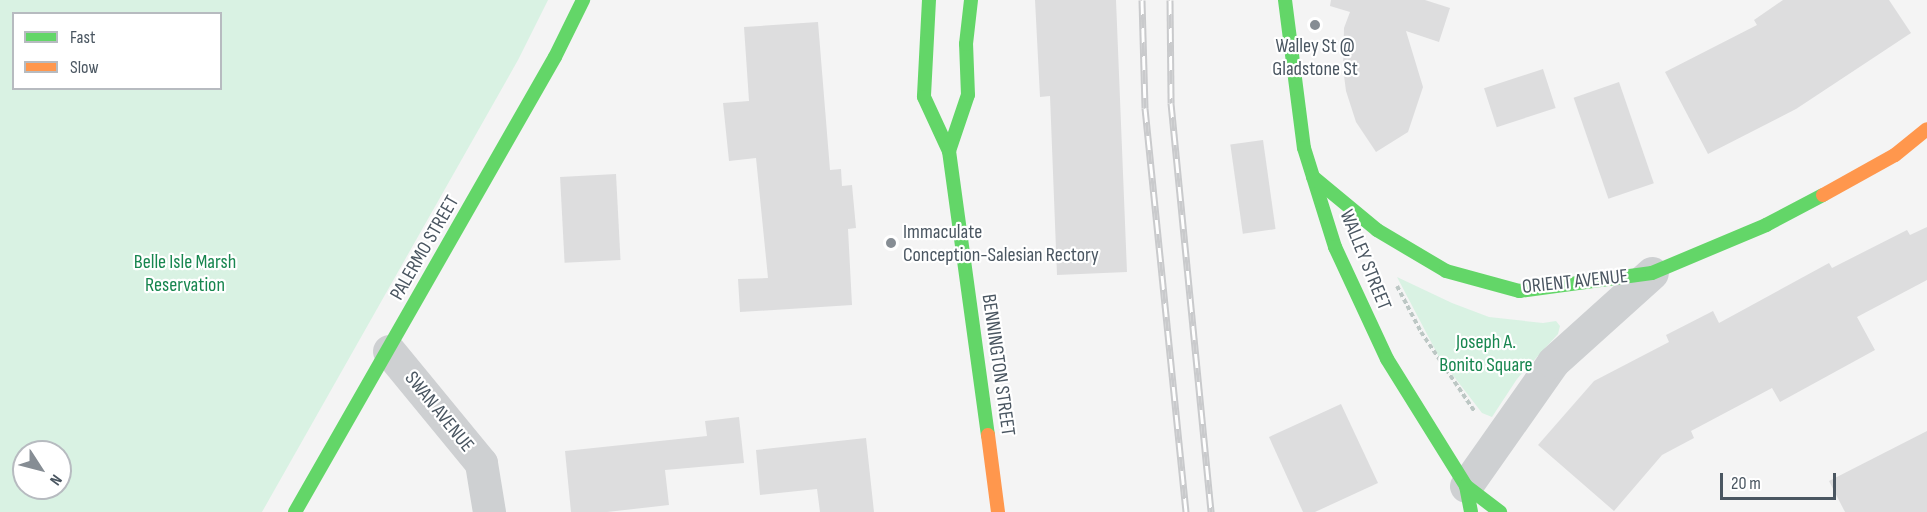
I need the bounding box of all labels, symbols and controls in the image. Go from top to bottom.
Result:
legend [12,12,222,90]
marker: Walley St @ Gladstone St [1308,18,1322,32]
text: Fast [70,27,95,48]
place label: Walley St @ Gladstone St [1272,35,1358,82]
text: Slow [70,57,99,78]
street label: PALERMO STREET [385,191,465,305]
street label: WALLEY STREET [1334,206,1396,314]
place label: Immaculate Conception-Salesian Rectory [903,220,1099,267]
marker: Immaculate Conception-Salesian Rectory [884,236,898,250]
park label: Belle Isle Marsh Reservation [134,250,236,297]
street label: ORIENT AVENUE [1521,265,1629,299]
street label: BENNINGTON STREET [976,293,1020,437]
park label: Joseph A. Bonito Square [1439,331,1533,378]
street label: SWAN AVENUE [399,367,479,457]
north arrow [12,440,72,500]
scale bar [1723,461,1838,499]
text: N [45,471,66,489]
text: 20 m [1731,473,1761,494]

